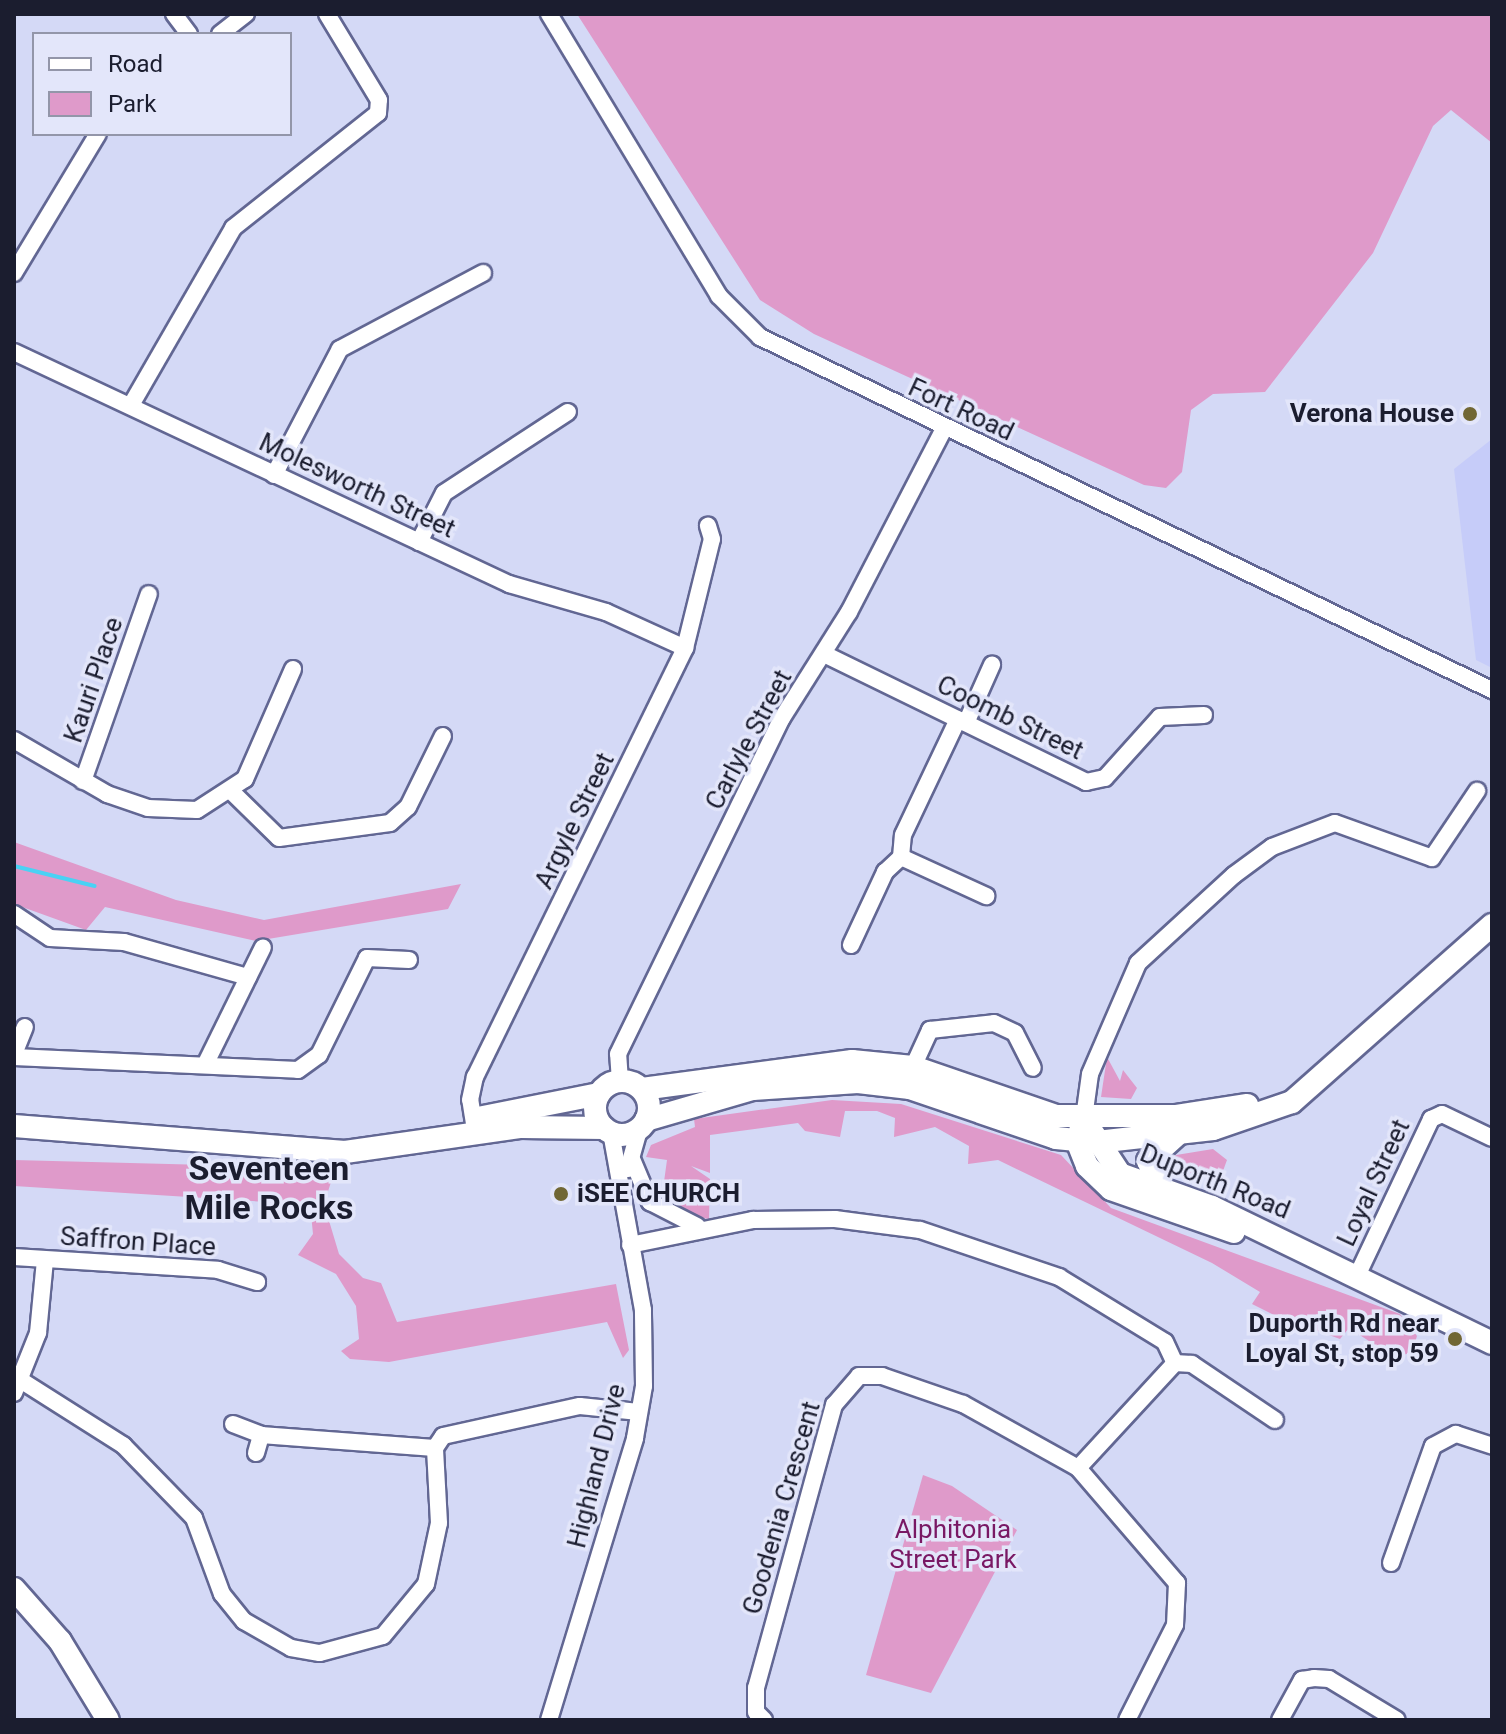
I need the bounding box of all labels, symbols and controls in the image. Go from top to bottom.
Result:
legend [32,32,292,136]
text: Road [108,50,163,78]
text: Park [108,90,156,118]
street label: Fort Road [903,372,1019,448]
place label: Verona House [1290,398,1454,430]
marker: Verona House [1461,405,1479,423]
street label: Molesworth Street [254,427,460,545]
street label: Kauri Place [58,613,130,747]
street label: Carlyle Street [699,665,799,815]
street label: Coomb Street [932,669,1088,767]
street label: Argyle Street [529,748,621,894]
street label: Loyal Street [1331,1115,1417,1251]
street label: Duporth Road [1135,1138,1295,1226]
district label: Seventeen Mile Rocks [185,1148,353,1228]
place label: iSEE CHURCH [577,1178,740,1210]
marker: iSEE CHURCH [552,1185,570,1203]
street label: Saffron Place [59,1221,217,1263]
place label: Duporth Rd near Loyal St, stop 59 [1245,1308,1439,1370]
marker: Duporth Rd near Loyal St, stop 59 [1446,1330,1464,1348]
street label: Highland Drive [562,1381,632,1551]
street label: Goodenia Crescent [737,1398,827,1618]
park label: Alphitonia Street Park [889,1514,1017,1576]

